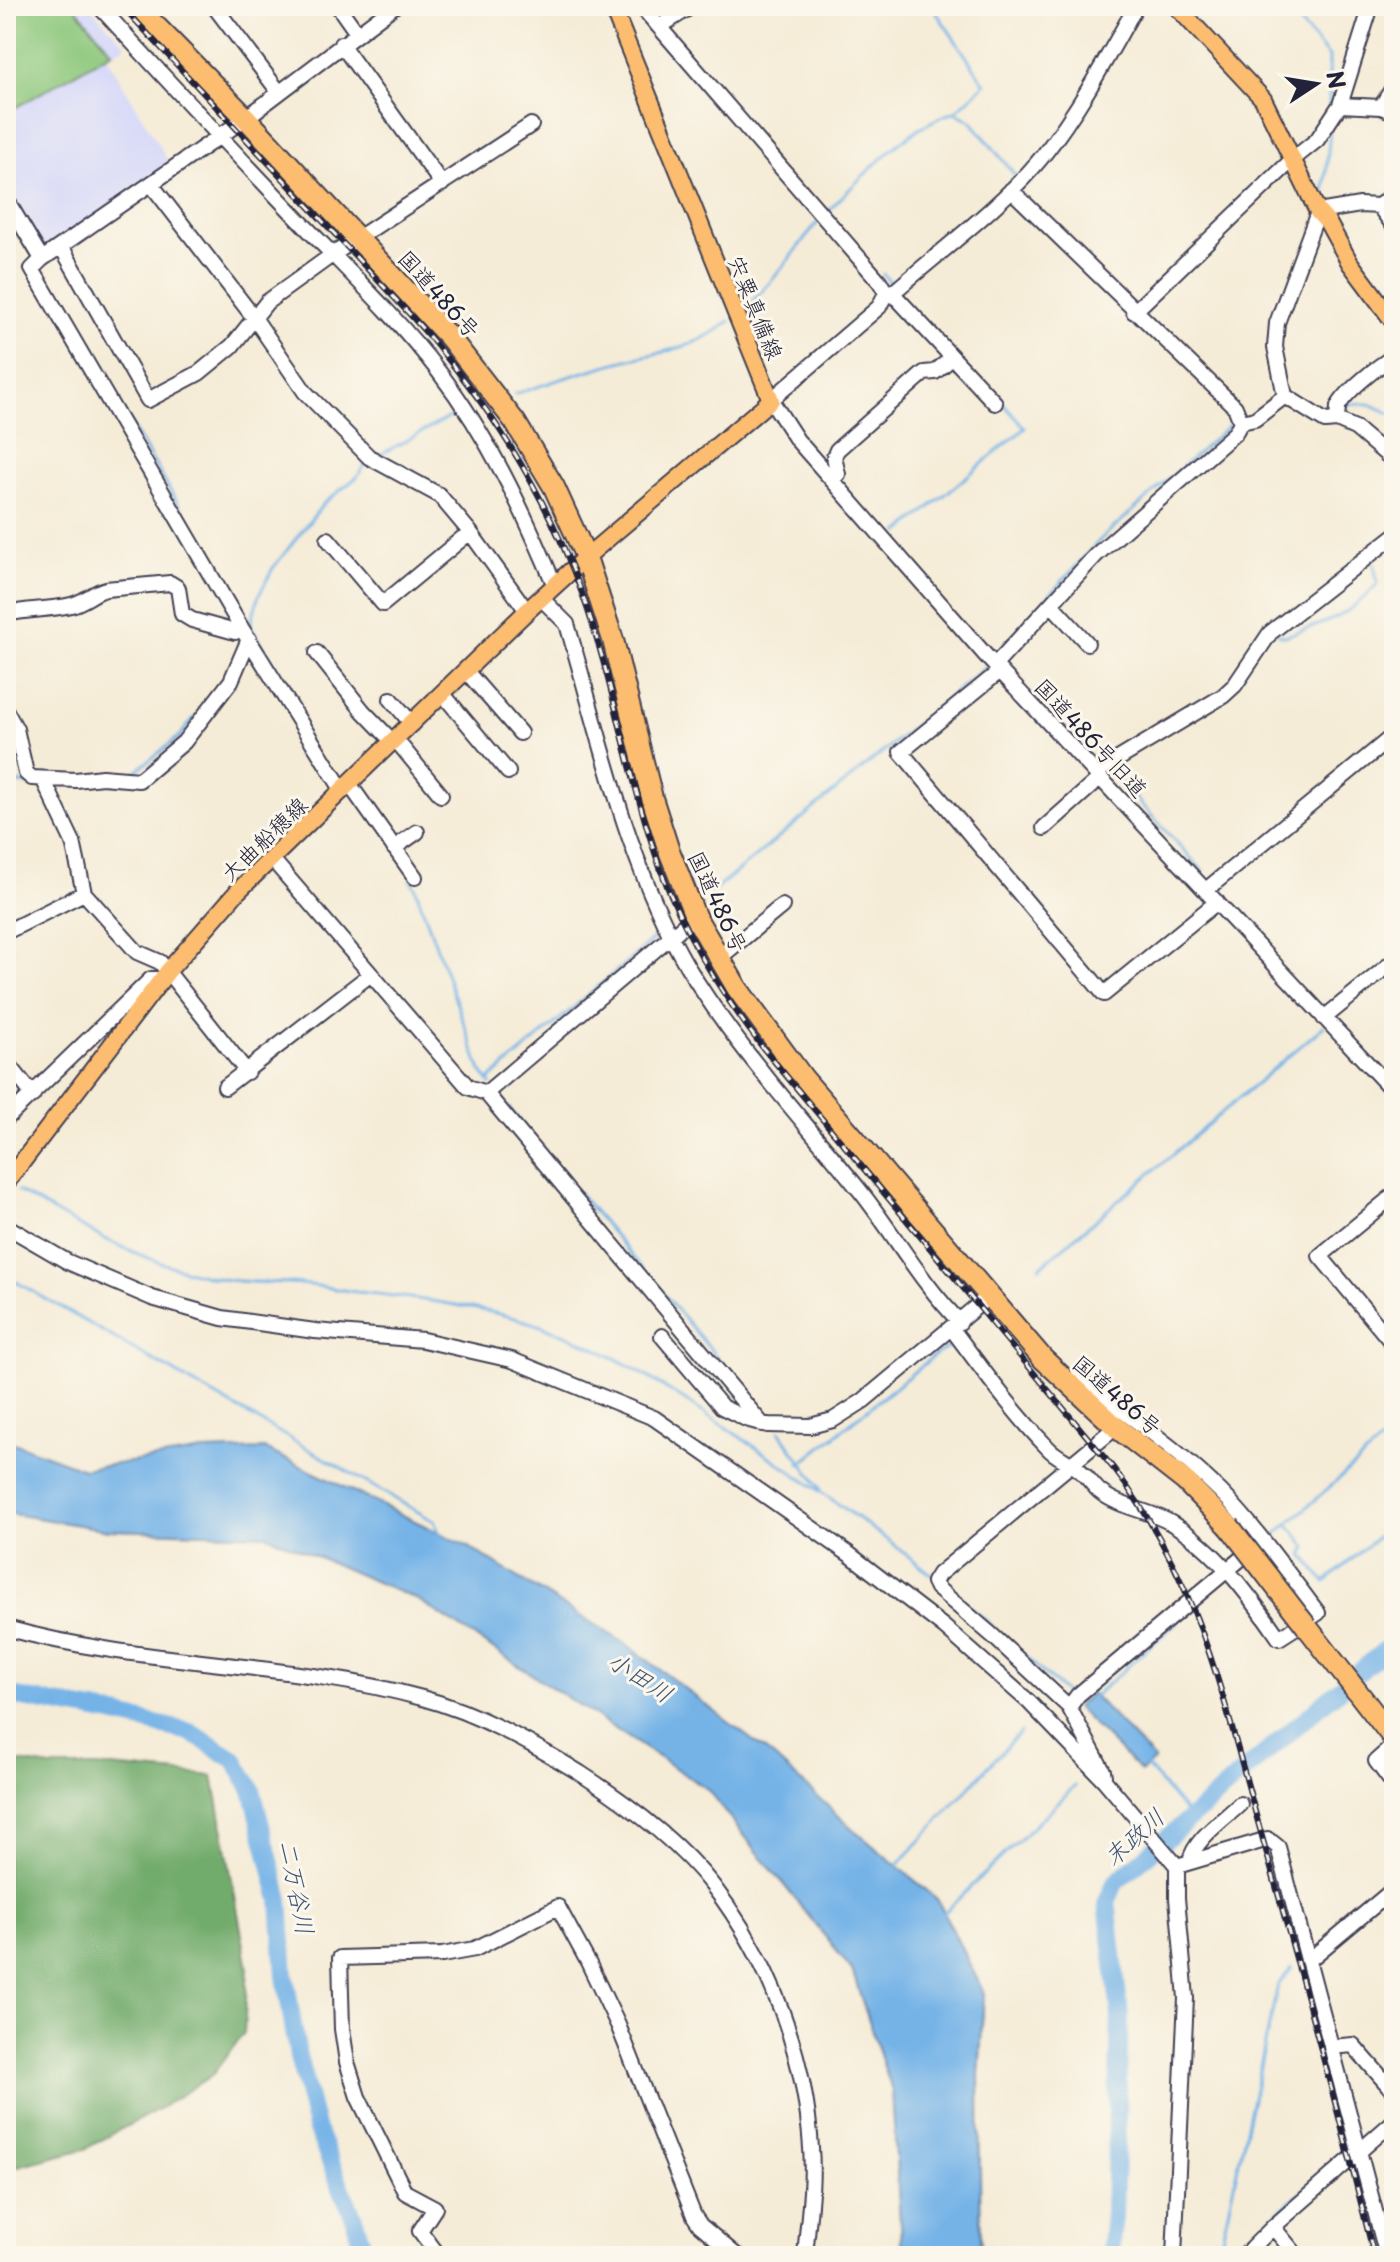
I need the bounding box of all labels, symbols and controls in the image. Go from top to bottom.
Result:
north arrow [1276,44,1356,124]
text: N [1319,68,1355,91]
street label: 国道486号 [391,241,489,345]
street label: 宍粟真備線 [721,250,793,364]
street label: 国道486号旧道 [1028,670,1156,804]
street label: 大曲船穂線 [212,788,314,888]
street label: 国道486号 [681,845,757,957]
street label: 国道486号 [1066,1346,1170,1442]
water label: 小田川 [601,1641,681,1711]
water label: 末政川 [1094,1799,1172,1873]
water label: 二万谷川 [271,1836,325,1938]

